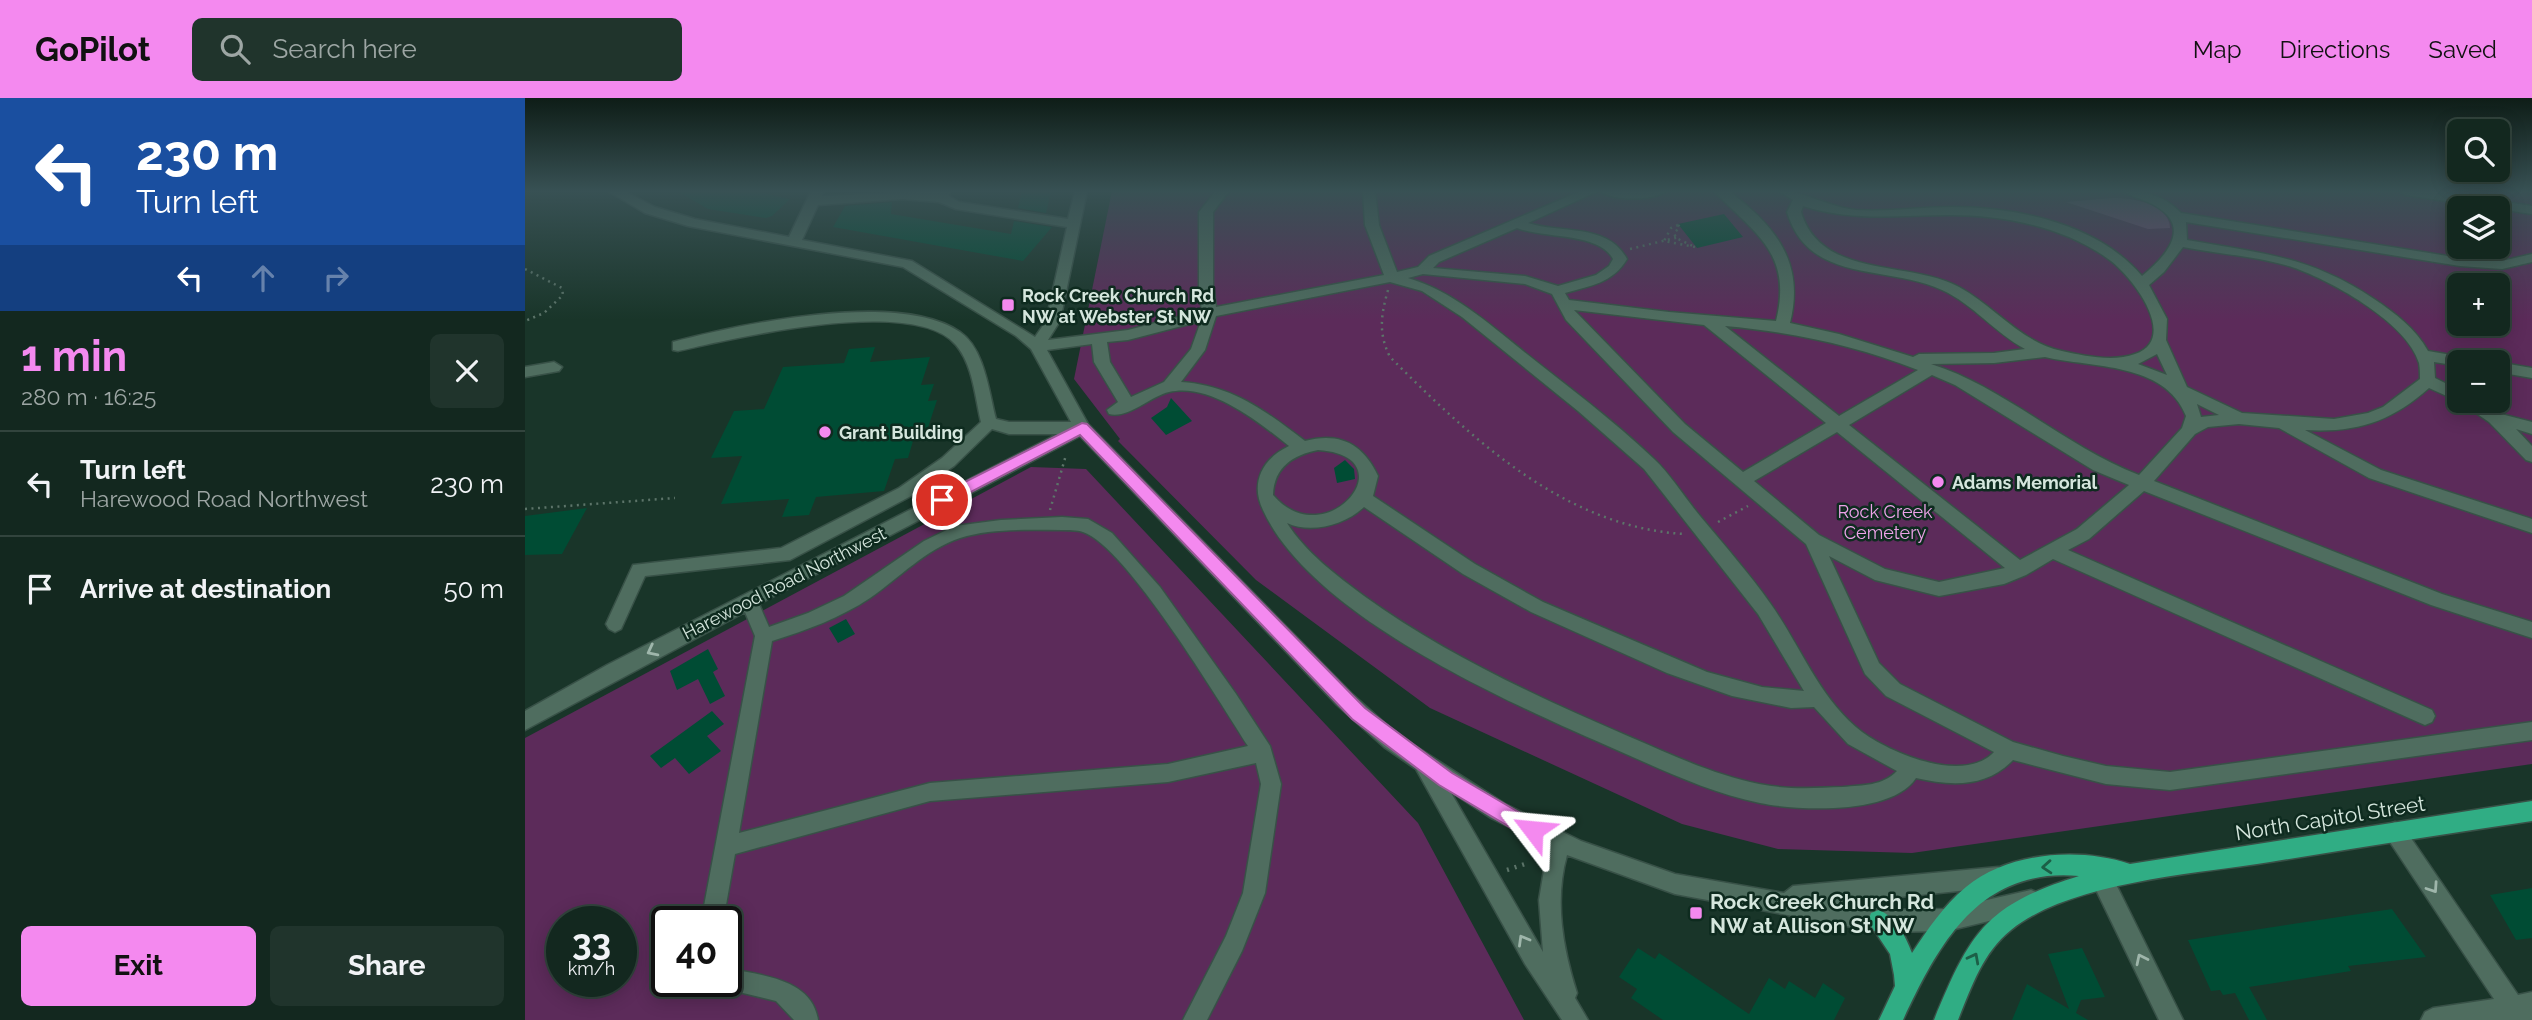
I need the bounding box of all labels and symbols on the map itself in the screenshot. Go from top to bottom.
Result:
place label: Rock Creek Church Rd NW at Webster St NW [1022,285,1214,327]
marker: Rock Creek Church Rd NW at Webster St NW [1000,297,1016,313]
place label: Grant Building [839,422,963,443]
marker: Grant Building [817,424,833,440]
pin [912,470,972,530]
place label: Adams Memorial [1952,472,2097,493]
marker: Adams Memorial [1930,474,1946,490]
park label: Rock Creek Cemetery [1837,501,1933,543]
street label: Harewood Road Northwest [679,522,889,644]
one-way arrow [647,643,659,657]
street label: North Capitol Street [2233,791,2427,845]
position arrow [1496,793,1570,867]
one-way arrow [2041,859,2052,874]
one-way arrow [2425,880,2437,893]
place label: Rock Creek Church Rd NW at Allison St NW [1710,889,1934,938]
marker: Rock Creek Church Rd NW at Allison St NW [1688,905,1704,921]
speed limit sign: 40 [651,906,742,997]
one-way arrow [1519,934,1532,947]
one-way arrow [1966,953,1979,965]
one-way arrow [2135,953,2149,966]

